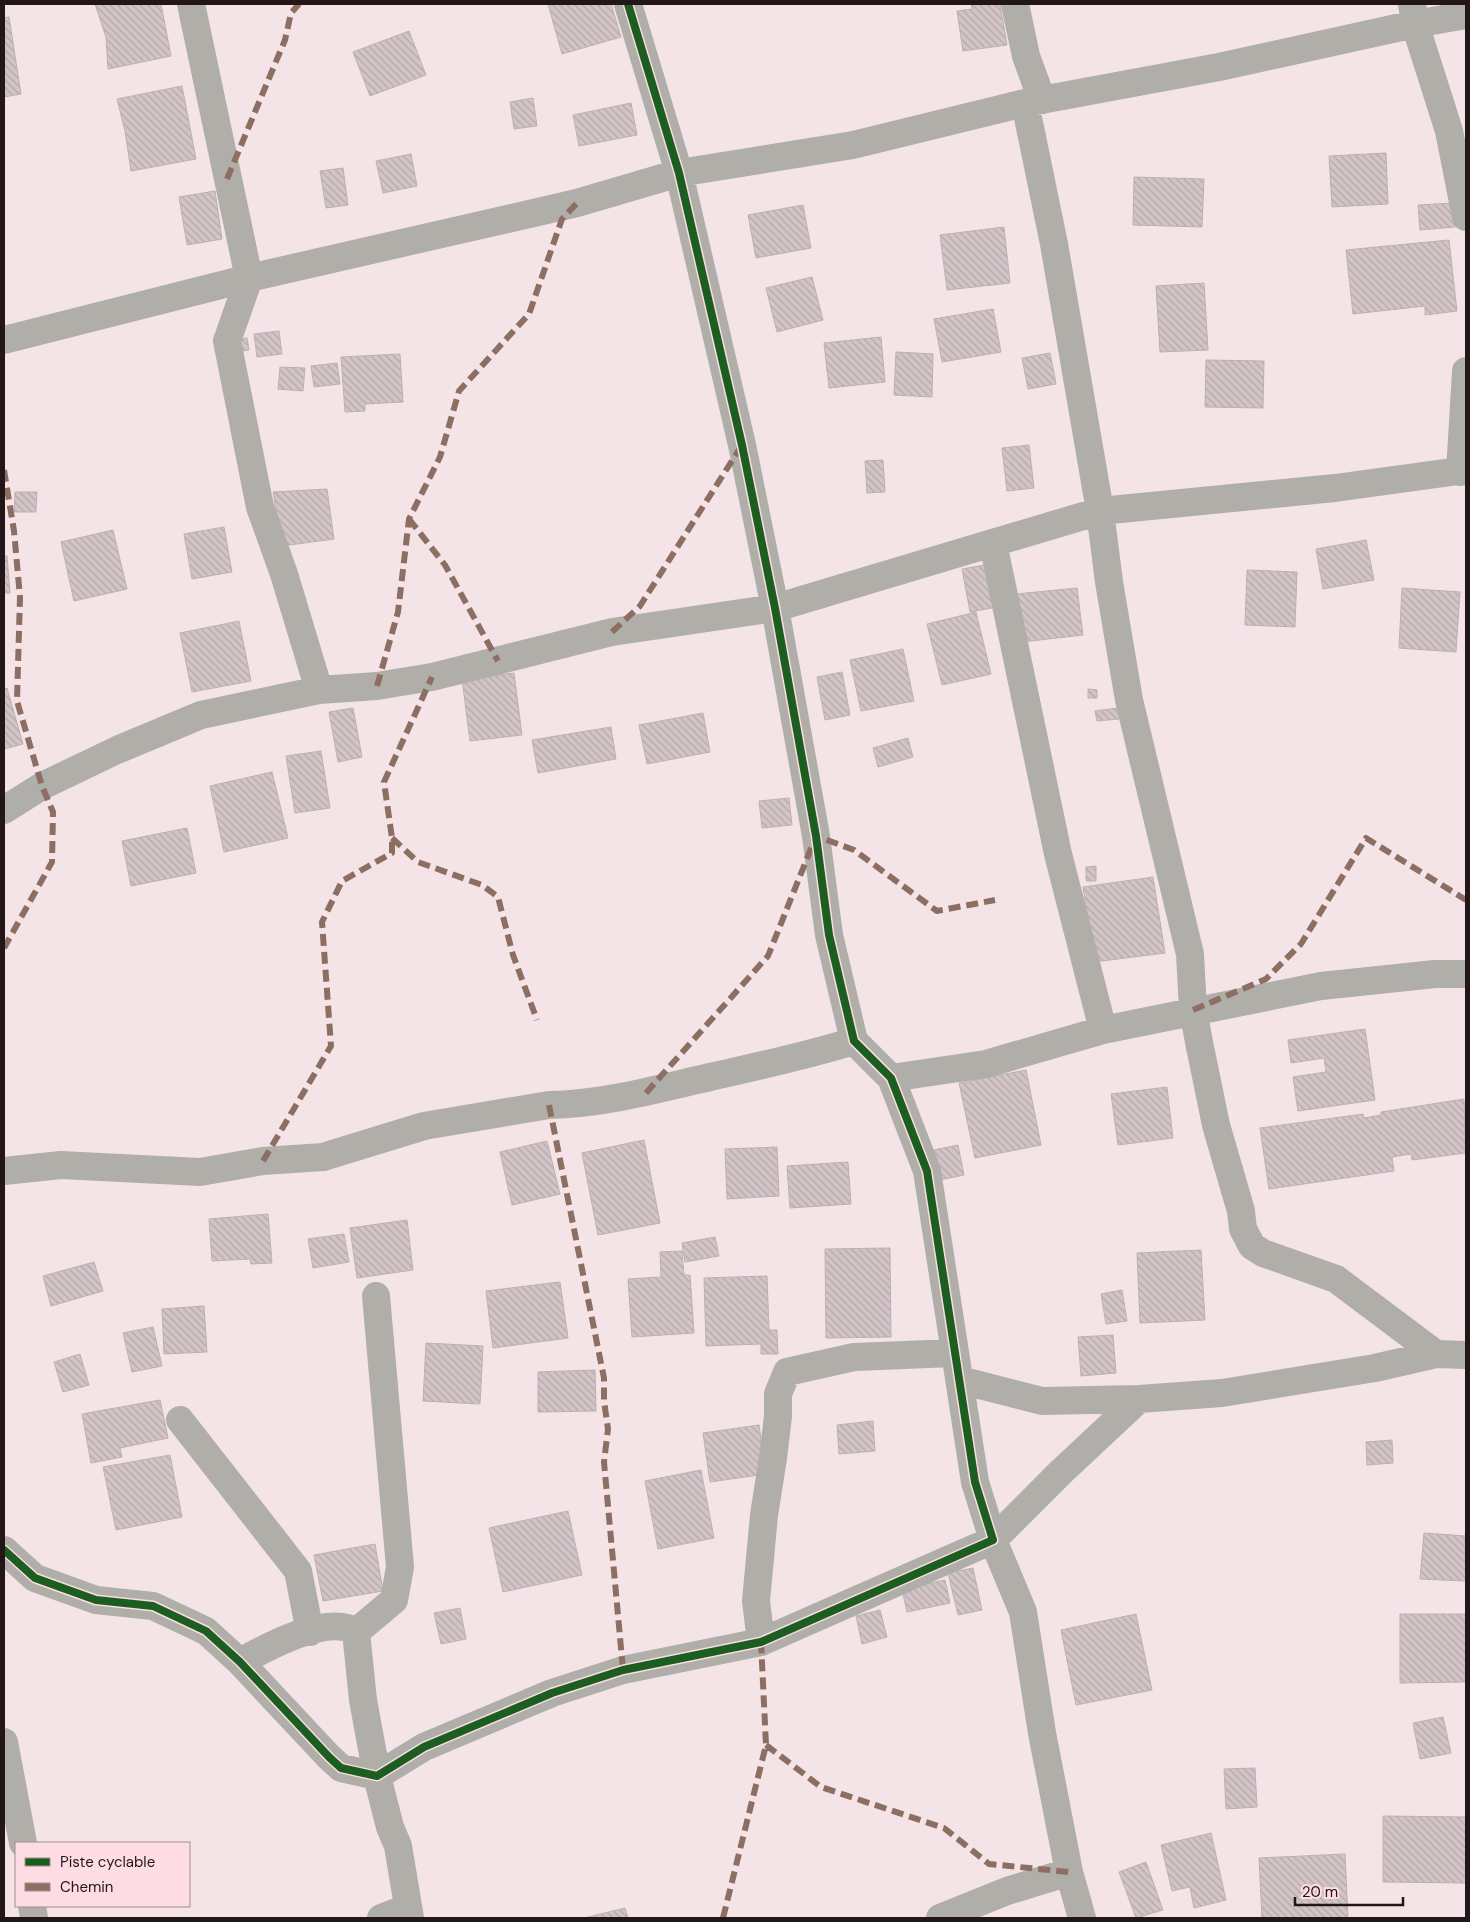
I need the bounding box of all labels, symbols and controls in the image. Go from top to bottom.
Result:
legend [15,1842,190,1907]
text: Piste cyclable [60,1852,155,1872]
scale bar [1295,1874,1402,1906]
text: Chemin [60,1877,113,1897]
text: 20 m [1302,1882,1338,1902]

